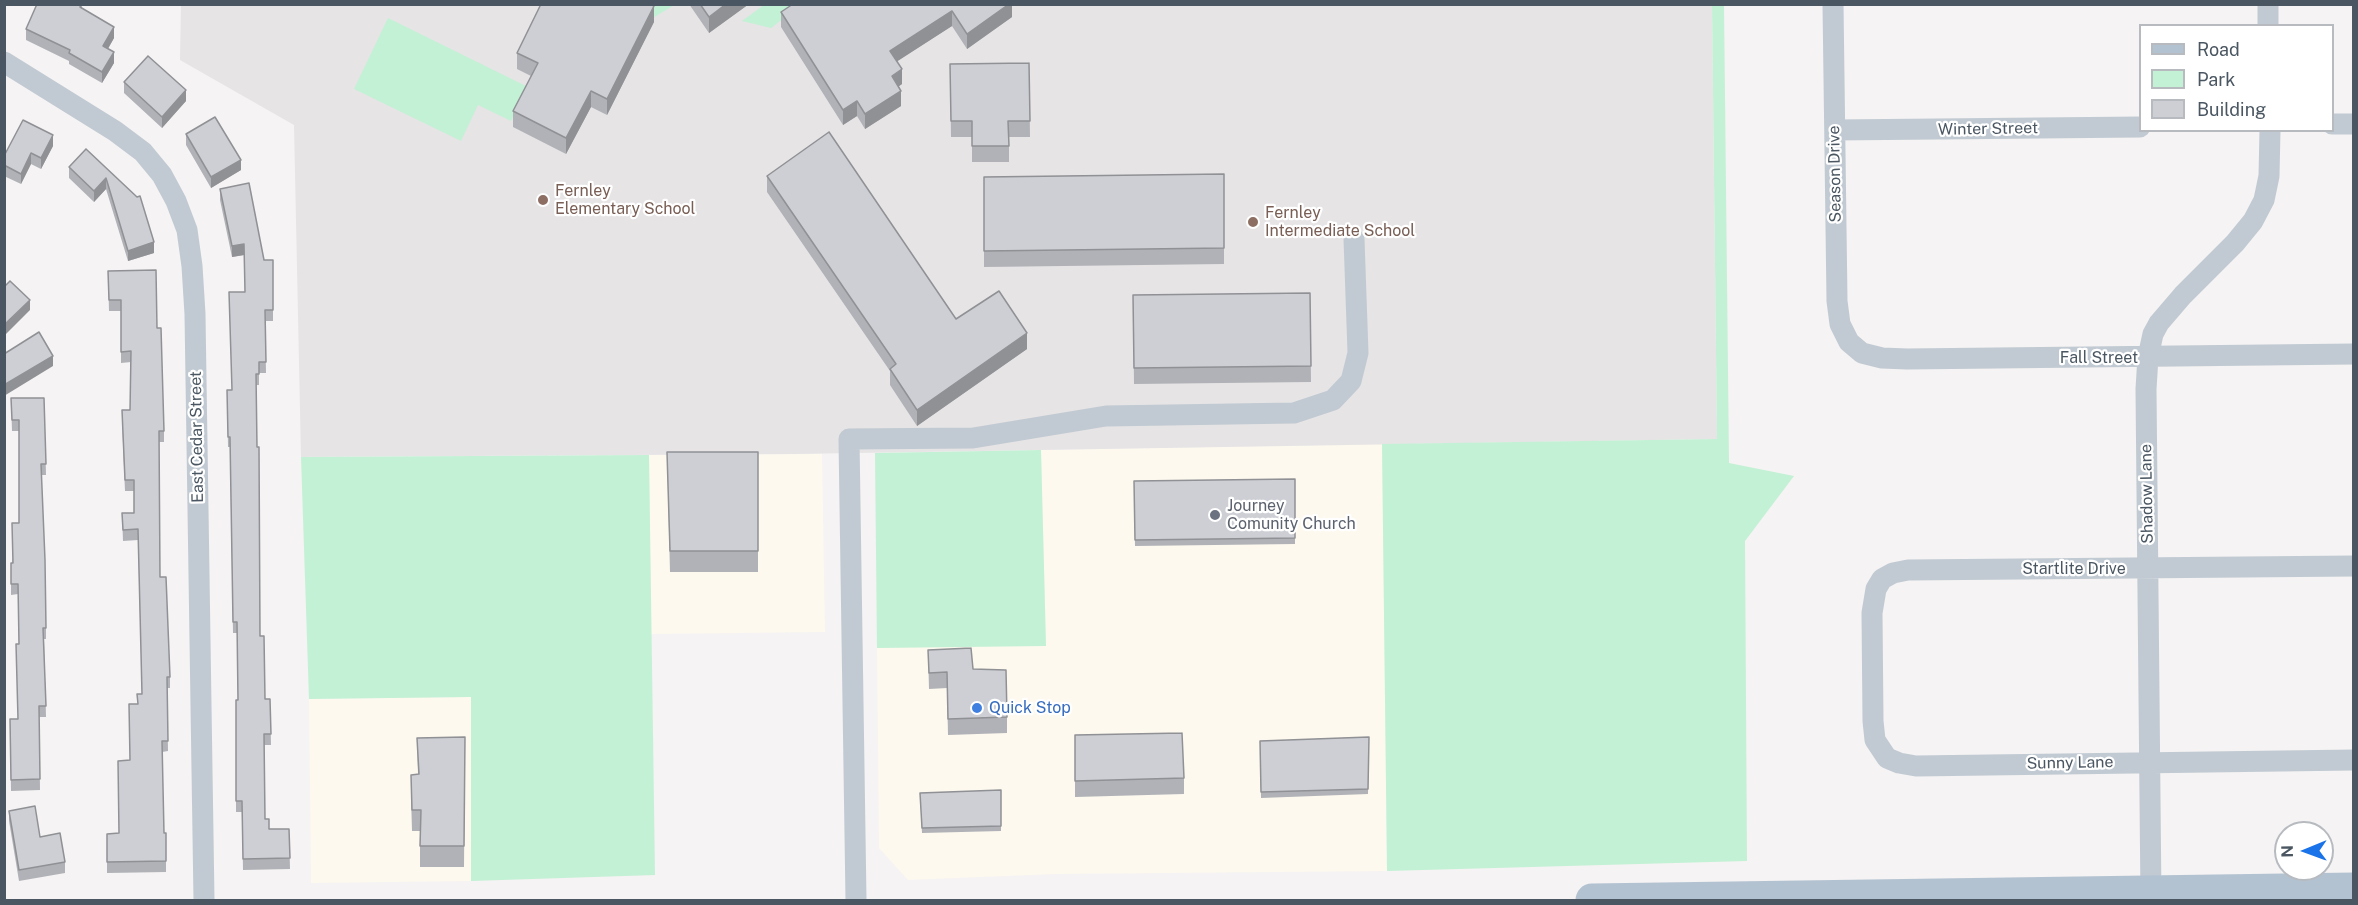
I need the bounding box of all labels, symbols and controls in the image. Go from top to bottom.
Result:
legend [2139,24,2334,132]
text: Road [2197,39,2240,60]
text: Park [2197,69,2235,90]
text: Building [2197,99,2266,120]
street label: Winter Street [1938,119,2038,139]
street label: Season Drive [1825,125,1845,223]
place label: Fernley Elementary School [555,181,695,219]
marker: Fernley Elementary School [536,193,550,207]
place label: Fernley Intermediate School [1265,203,1415,241]
marker: Fernley Intermediate School [1246,215,1260,229]
street label: Fall Street [2060,348,2138,368]
street label: East Cedar Street [186,371,208,503]
street label: Shadow Lane [2137,444,2157,544]
place label: Journey Comunity Church [1227,496,1356,534]
marker: Journey Comunity Church [1208,508,1222,522]
street label: Startlite Drive [2022,559,2126,579]
place label: Quick Stop [989,698,1071,718]
marker: Quick Stop [970,701,984,715]
street label: Sunny Lane [2026,753,2114,773]
north arrow [2274,821,2334,881]
text: N [2278,845,2297,858]

